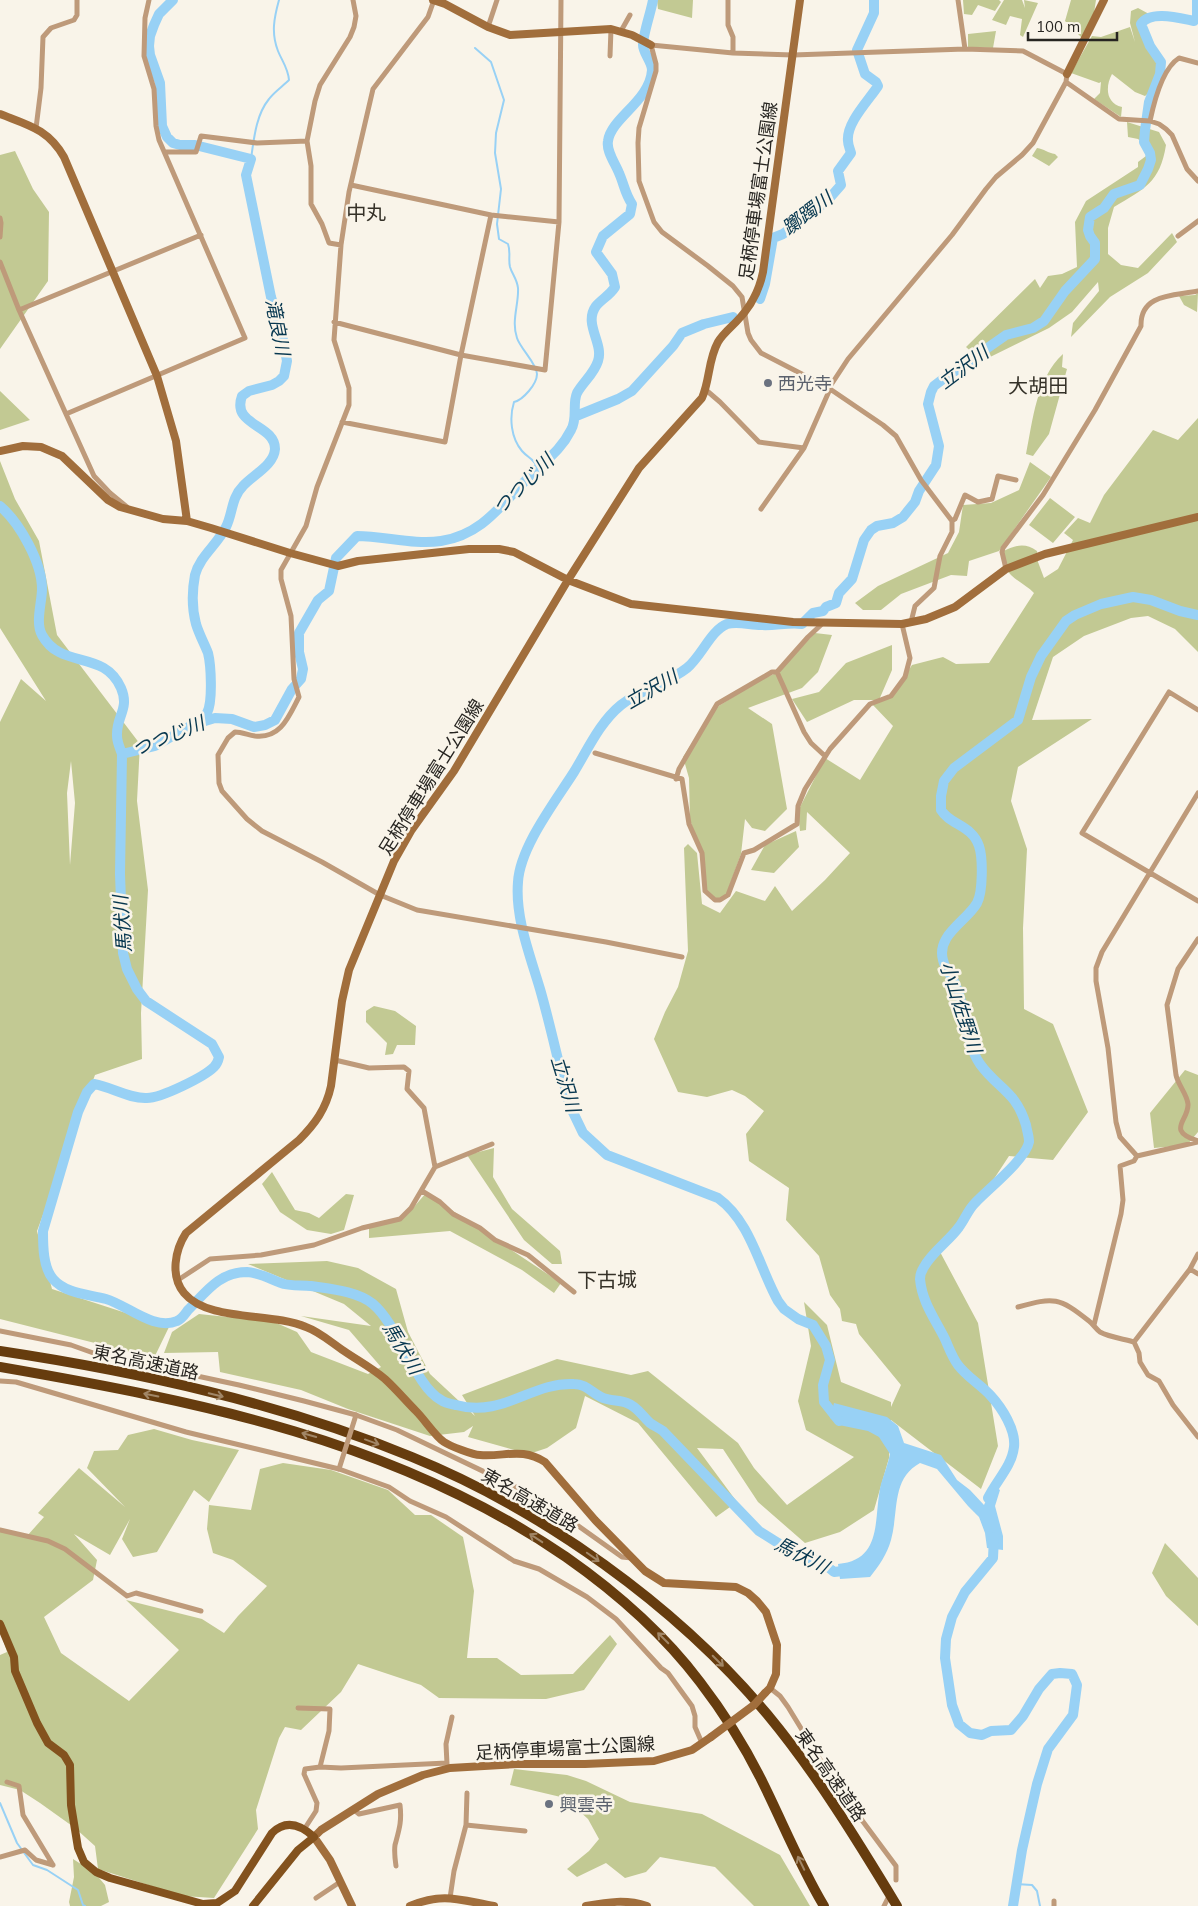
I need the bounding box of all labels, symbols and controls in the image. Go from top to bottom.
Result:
scale bar [1028,10,1117,42]
text: 100 m [1036,17,1080,36]
street label: 足柄停車場富士公園線 [734,100,782,282]
water label: 躑躅川 [777,185,839,240]
district label: 中丸 [346,200,386,225]
water label: 滝良川 [261,297,296,359]
water label: 立沢川 [933,339,995,394]
place label: 西光寺 [778,372,832,395]
district label: 大胡田 [1008,373,1068,398]
marker: 西光寺 [762,377,774,389]
water label: つつじ川 [488,447,560,519]
water label: 立沢川 [620,663,683,714]
street label: 足柄停車場富士公園線 [374,695,488,859]
water label: つつじ川 [128,710,210,761]
water label: 馬伏川 [108,893,136,953]
water label: 小山佐野川 [935,958,988,1058]
water label: 立沢川 [546,1053,586,1117]
district label: 下古城 [577,1267,637,1292]
water label: 馬伏川 [378,1317,429,1380]
street label: 東名高速道路 [91,1340,201,1384]
one-way arrow [144,1390,160,1399]
one-way arrow [208,1390,224,1400]
one-way arrow [301,1430,317,1440]
one-way arrow [364,1438,379,1447]
street label: 東名高速道路 [477,1463,583,1537]
water label: 馬伏川 [771,1531,835,1580]
one-way arrow [529,1532,543,1543]
one-way arrow [586,1552,600,1562]
one-way arrow [657,1632,669,1645]
one-way arrow [712,1655,724,1667]
street label: 東名高速道路 [791,1724,871,1826]
street label: 足柄停車場富士公園線 [475,1732,655,1764]
place label: 興雲寺 [559,1793,613,1816]
marker: 興雲寺 [543,1798,555,1810]
one-way arrow [796,1856,805,1871]

